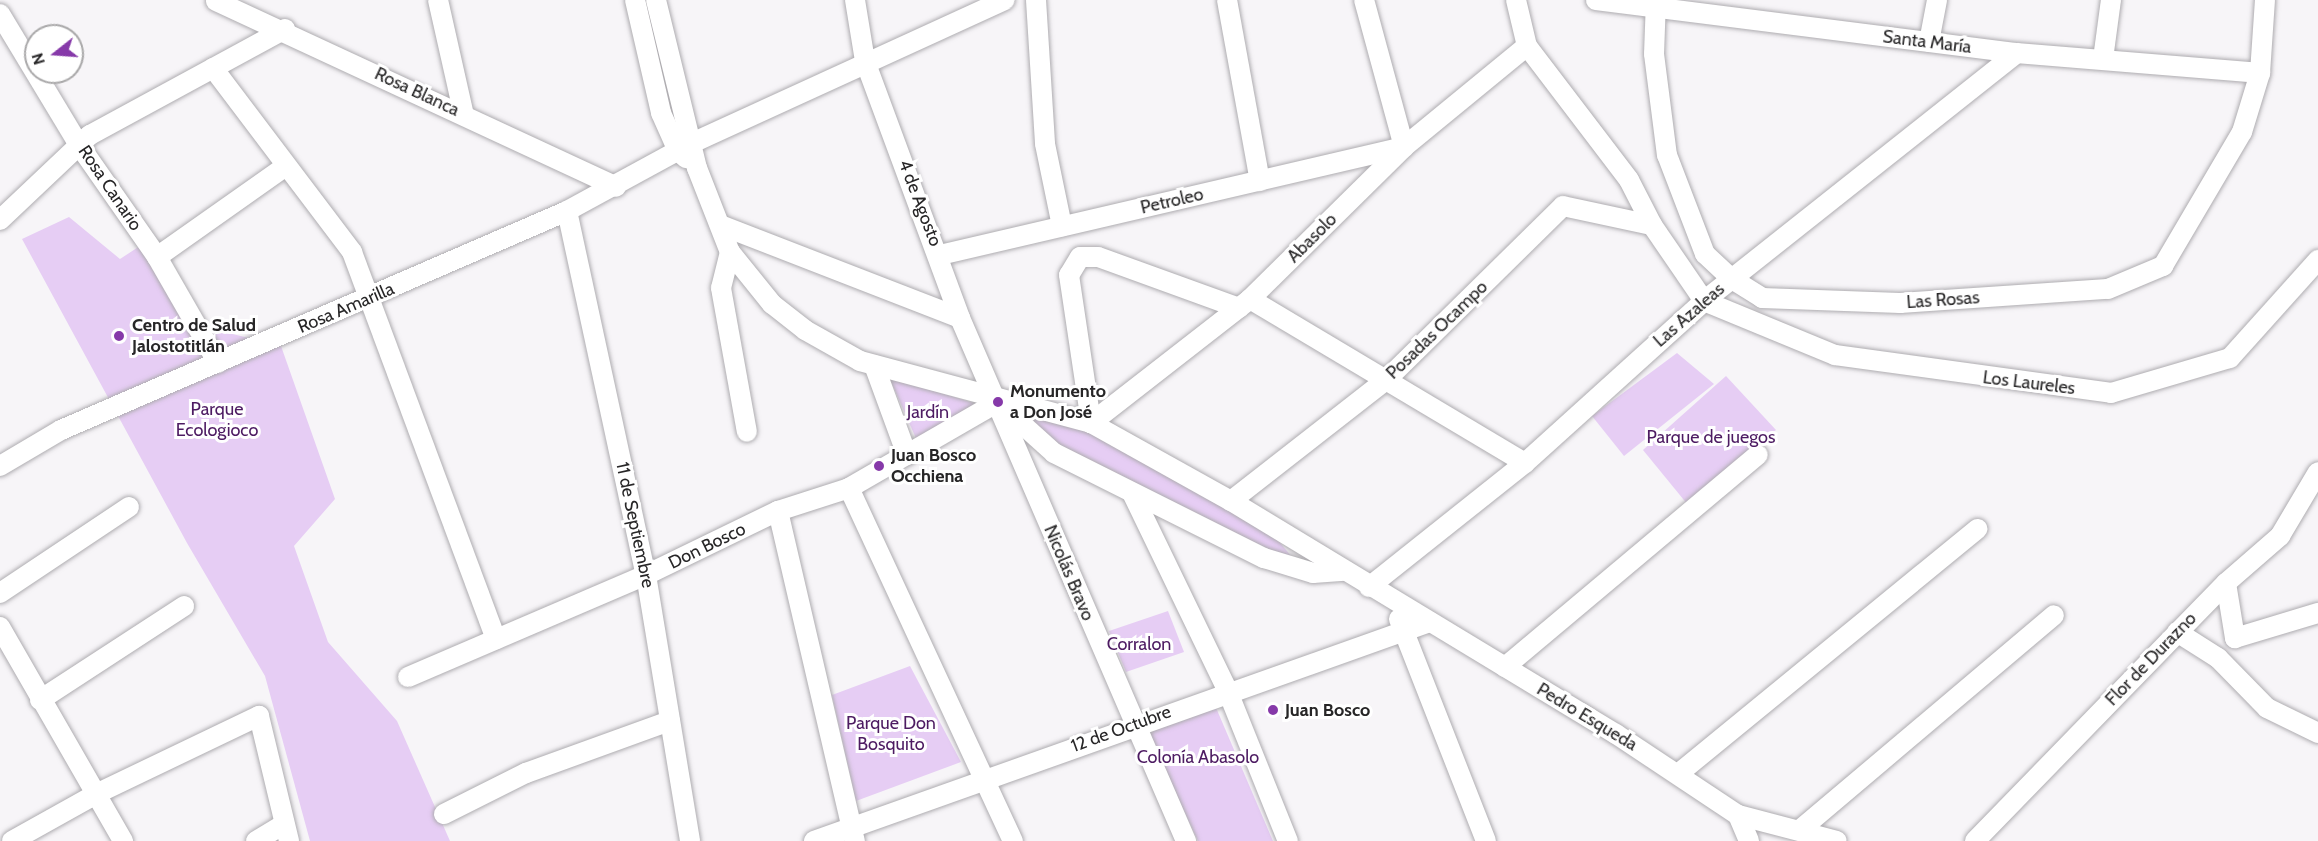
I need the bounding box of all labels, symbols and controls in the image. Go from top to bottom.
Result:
north arrow [24,24,84,84]
street label: Santa María [1881,26,1973,58]
text: N [27,51,49,67]
street label: Rosa Blanca [371,63,463,121]
street label: Rosa Canario [74,141,146,235]
street label: 4 de Agosto [894,157,946,249]
street label: Petroleo [1138,183,1206,219]
street label: Abasolo [1283,209,1341,267]
street label: Posadas Ocampo [1382,276,1492,384]
street label: Rosa Amarilla [295,278,397,338]
street label: Las Azaleas [1649,278,1729,352]
street label: Las Rosas [1906,287,1980,313]
place label: Centro de Salud Jalostotitlán [132,315,256,358]
marker: Centro de Salud Jalostotitlán [110,327,128,345]
street label: Los Laureles [1982,367,2076,399]
place label: Monumento a Don José [1010,381,1106,424]
marker: Monumento a Don José [991,395,1005,409]
park label: Parque Ecologioco [176,399,258,442]
park label: Jardín [907,401,949,423]
park label: Parque de juegos [1647,426,1775,448]
place label: Juan Bosco Occhiena [891,445,976,488]
marker: Juan Bosco Occhiena [872,459,886,473]
street label: 11 de Septiembre [611,460,659,590]
street label: Don Bosco [665,518,749,574]
street label: Nicolás Bravo [1039,522,1099,624]
street label: Flor de Durazno [2101,608,2201,710]
park label: Corralon [1107,633,1171,655]
street label: Pedro Esqueda [1533,679,1641,755]
place label: Juan Bosco [1285,699,1370,721]
street label: 12 de Octubre [1068,701,1174,757]
marker: Juan Bosco [1266,703,1280,717]
park label: Parque Don Bosquito [846,713,936,756]
park label: Colonía Abasolo [1137,746,1259,768]

